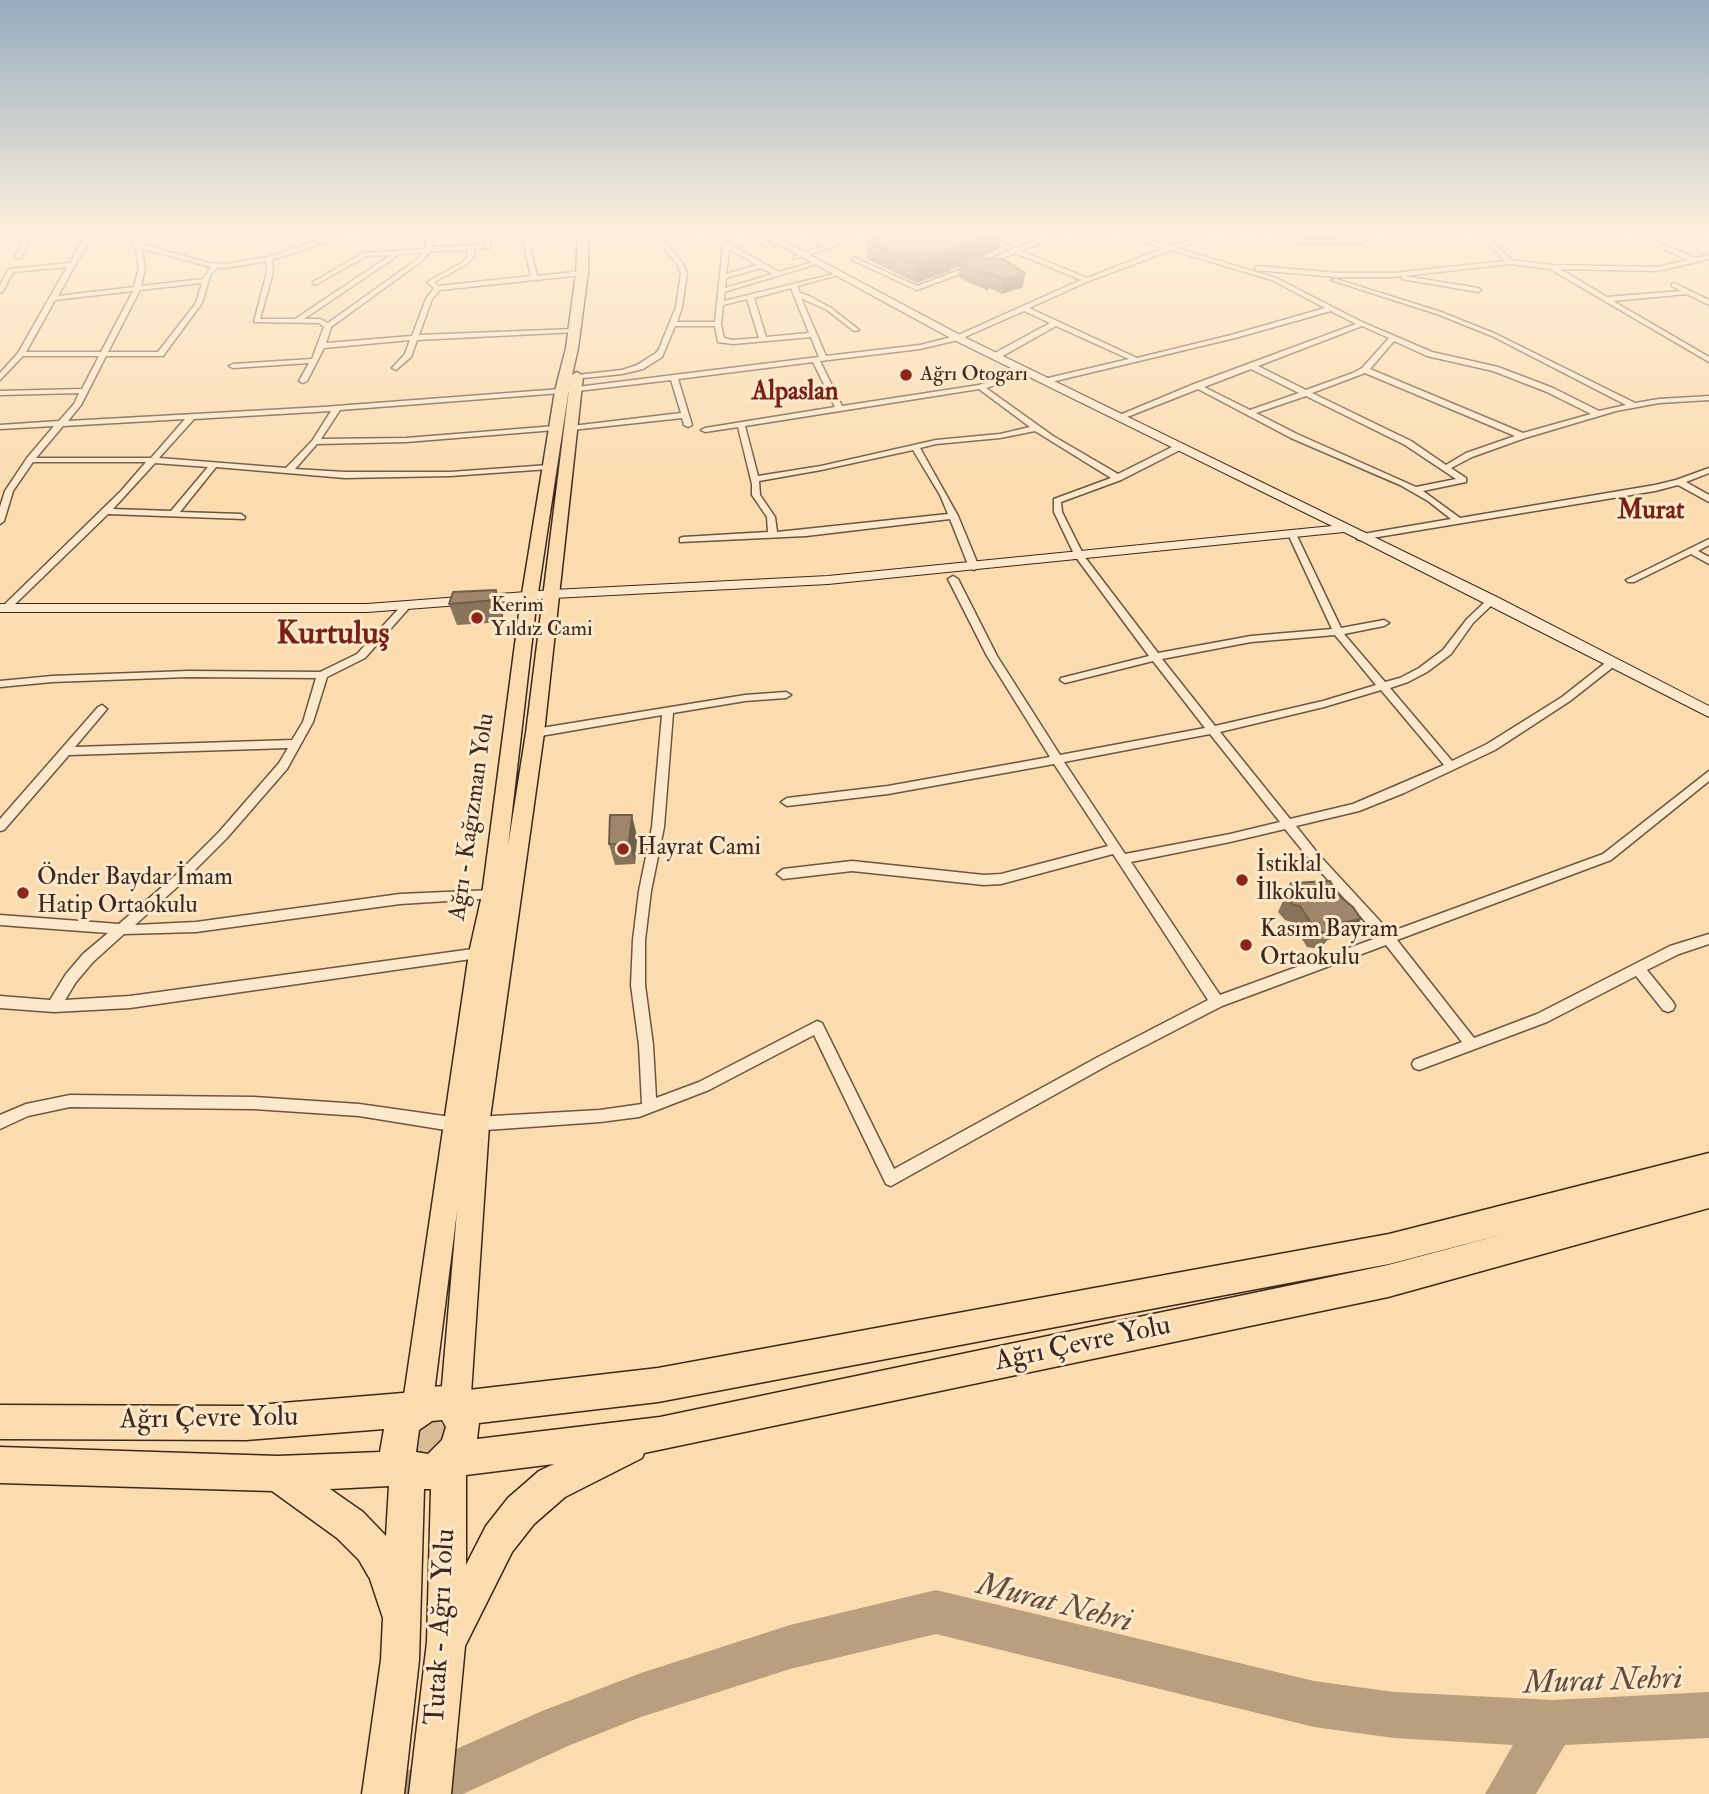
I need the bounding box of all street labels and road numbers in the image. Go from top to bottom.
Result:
street label: Ağrı - Kağızman Yolu [444,711,502,923]
street label: Ağrı Çevre Yolu [992,1310,1174,1380]
street label: Ağrı Çevre Yolu [119,1402,299,1438]
street label: Tutak - Ağrı Yolu [420,1528,464,1726]

